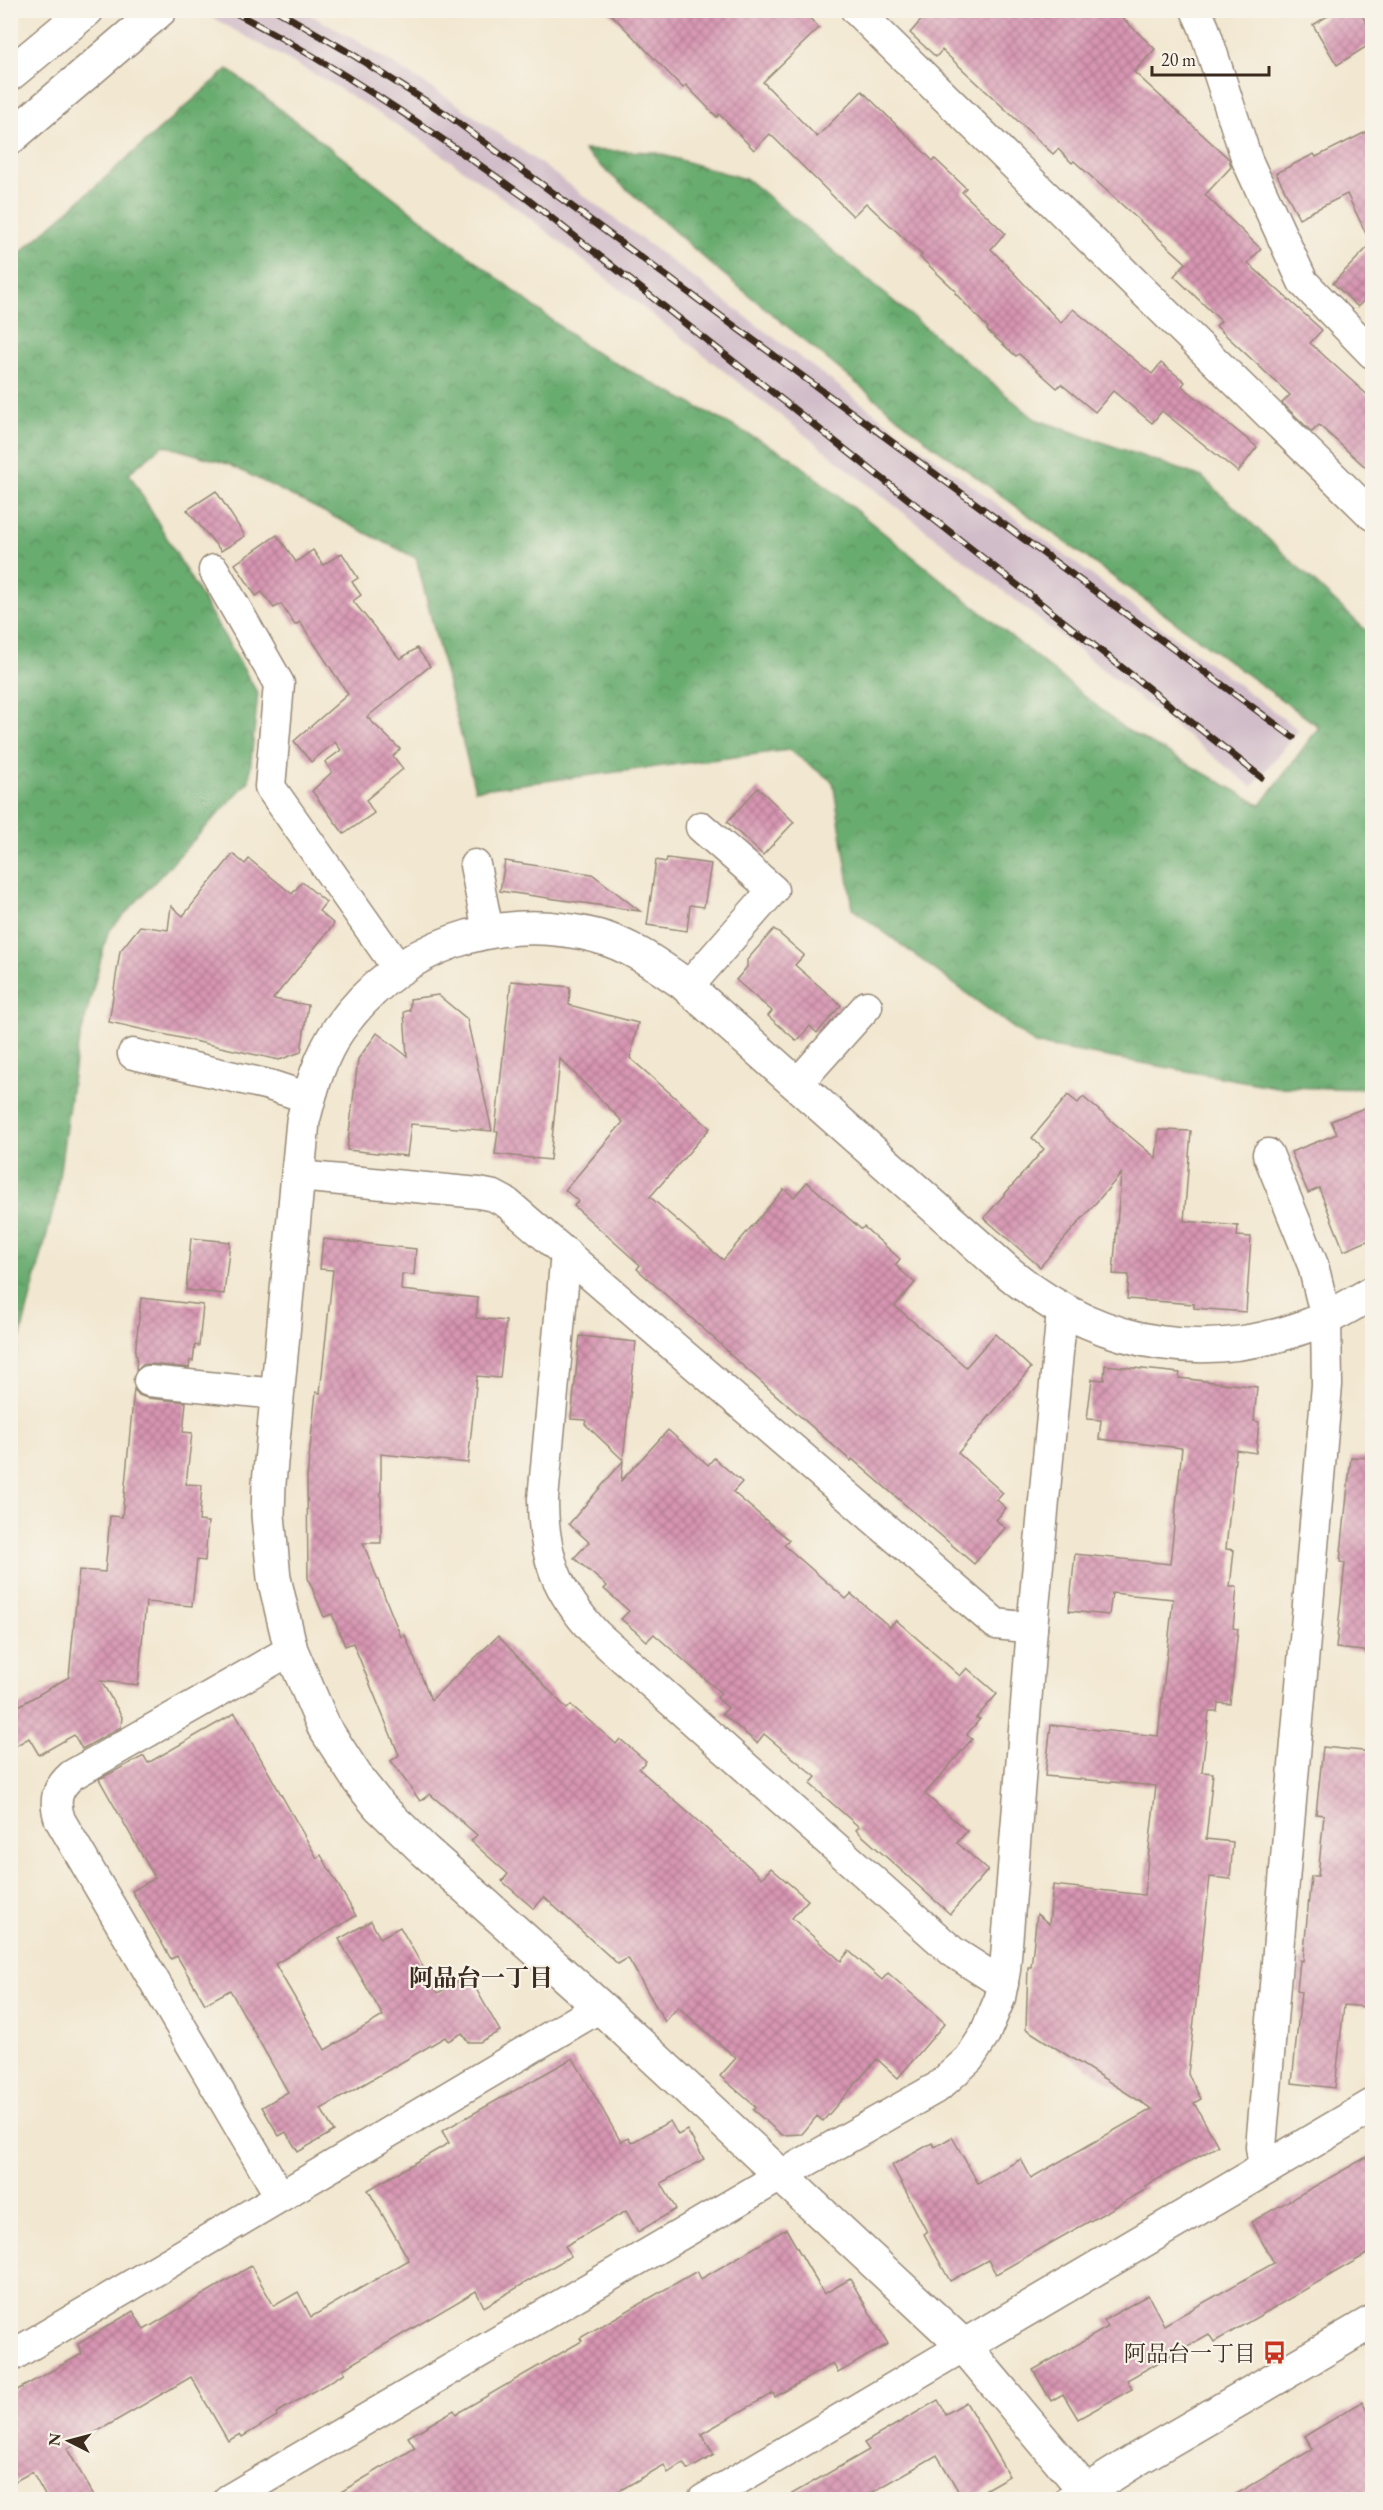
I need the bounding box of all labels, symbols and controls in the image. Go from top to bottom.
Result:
scale bar [1152,39,1269,77]
text: 20 m [1161,48,1196,71]
district label: 阿品台一丁目 [409,1962,553,1993]
place label: 阿品台一丁目 [1124,2339,1256,2368]
bus stop icon: 阿品台一丁目 [1261,2340,1287,2366]
north arrow [39,2411,99,2471]
text: N [43,2432,66,2447]

